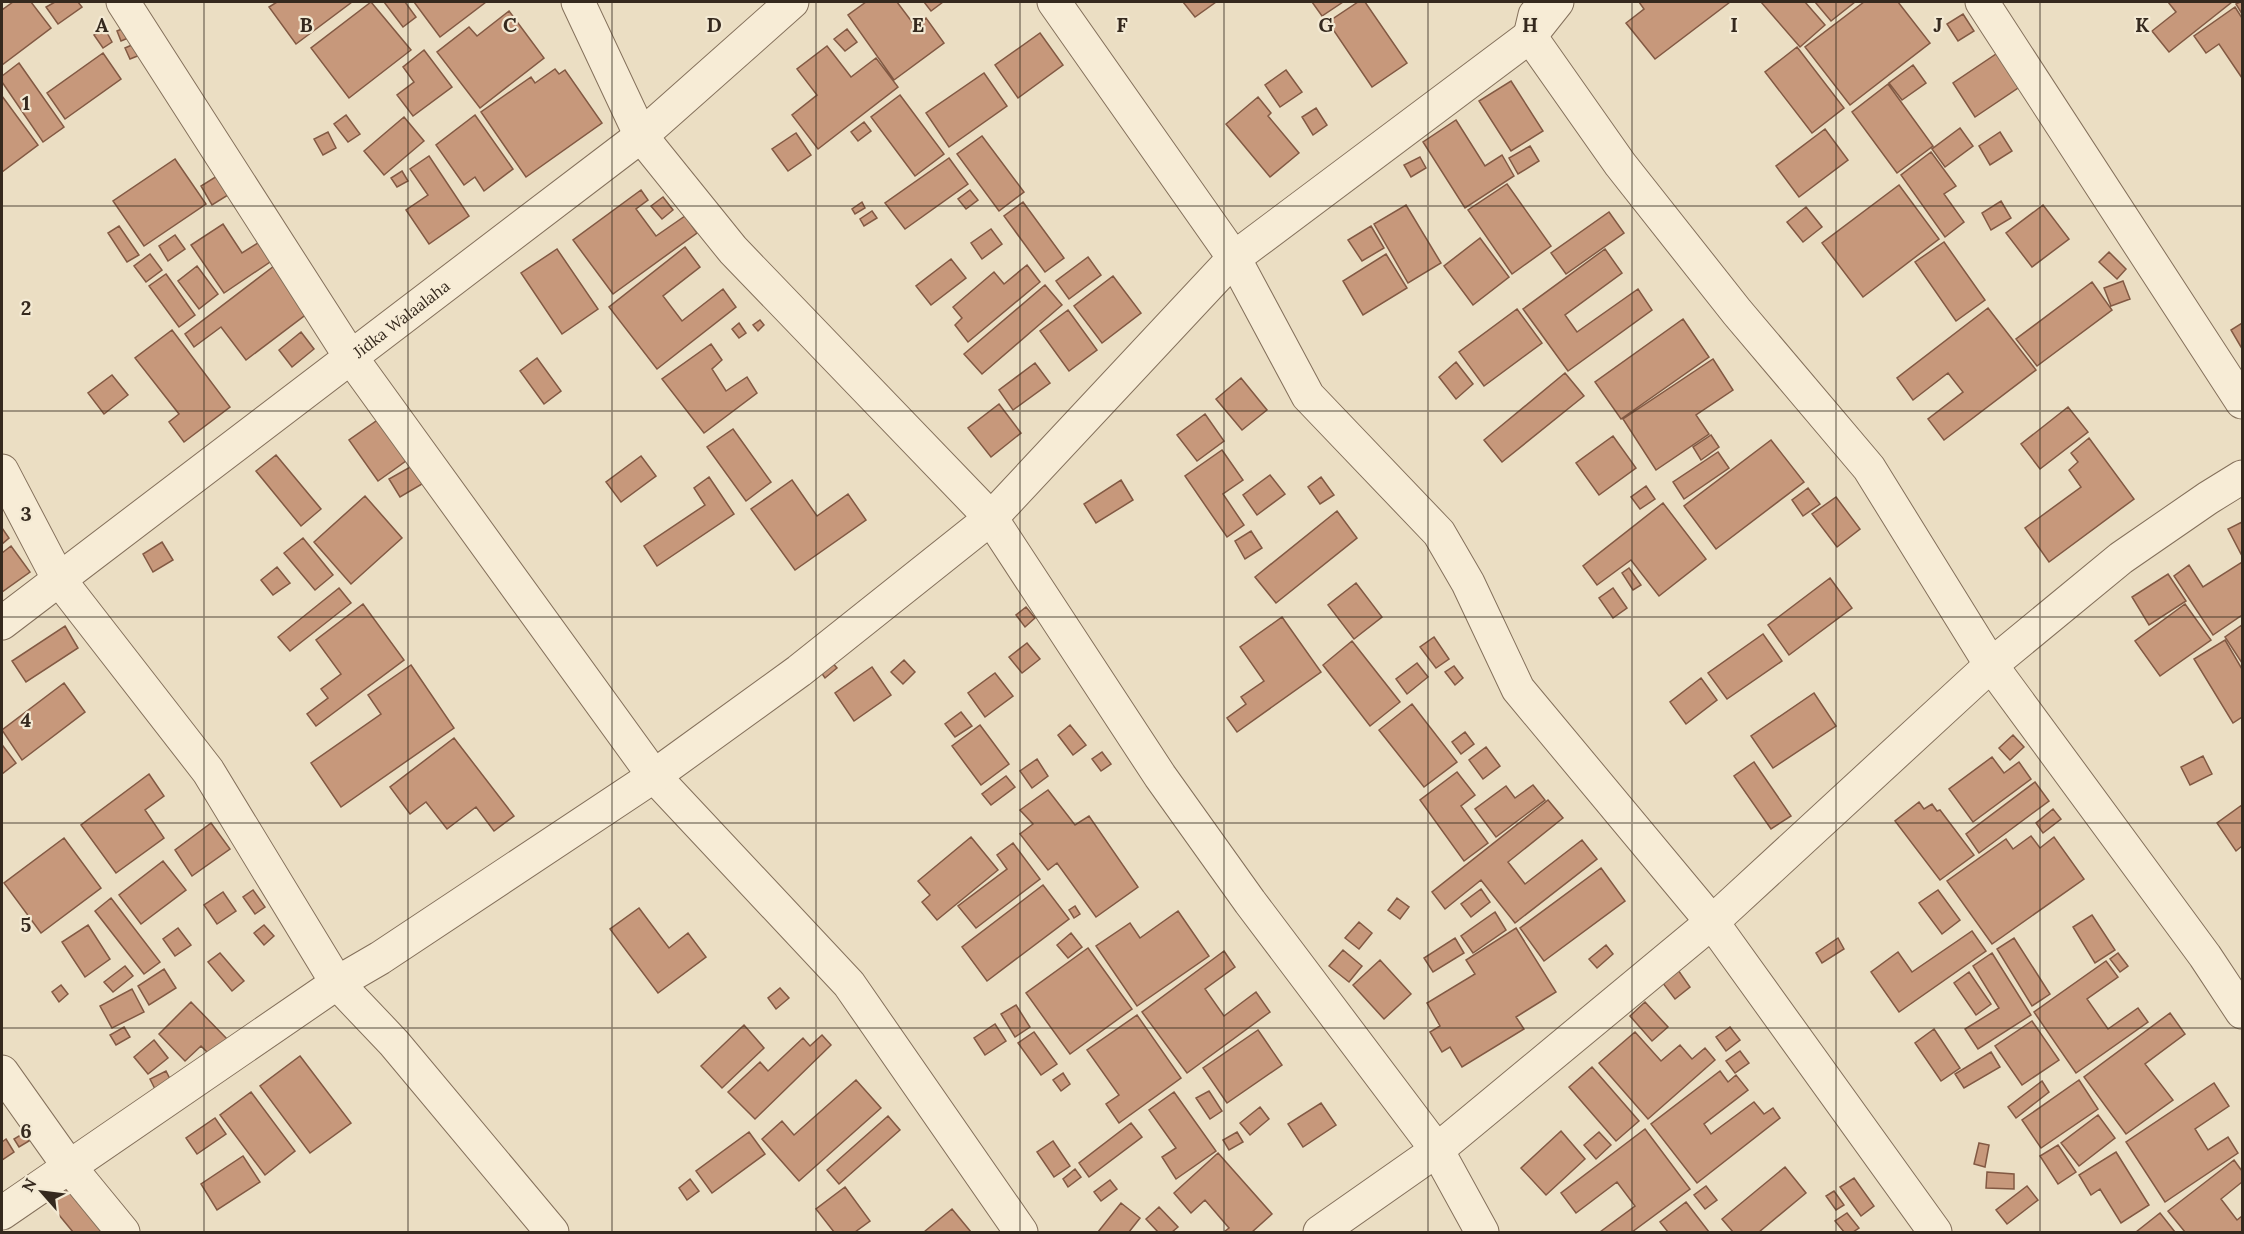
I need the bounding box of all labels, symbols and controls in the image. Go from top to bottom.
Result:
text: A [95,12,109,37]
text: B [299,12,313,37]
text: C [503,12,517,37]
text: D [706,12,722,37]
text: E [912,12,924,37]
text: F [1116,12,1128,37]
text: G [1318,12,1334,37]
text: H [1522,12,1538,37]
text: I [1730,12,1738,37]
text: J [1933,12,1943,37]
text: K [2135,12,2150,37]
text: 1 [22,90,30,115]
street label: Jidka Walaalaha [348,276,453,362]
text: 2 [21,295,31,320]
text: 3 [20,501,32,526]
text: 4 [21,707,32,732]
text: 5 [21,912,32,937]
text: 6 [20,1118,32,1143]
north arrow [12,1162,72,1222]
text: N [17,1175,40,1195]

